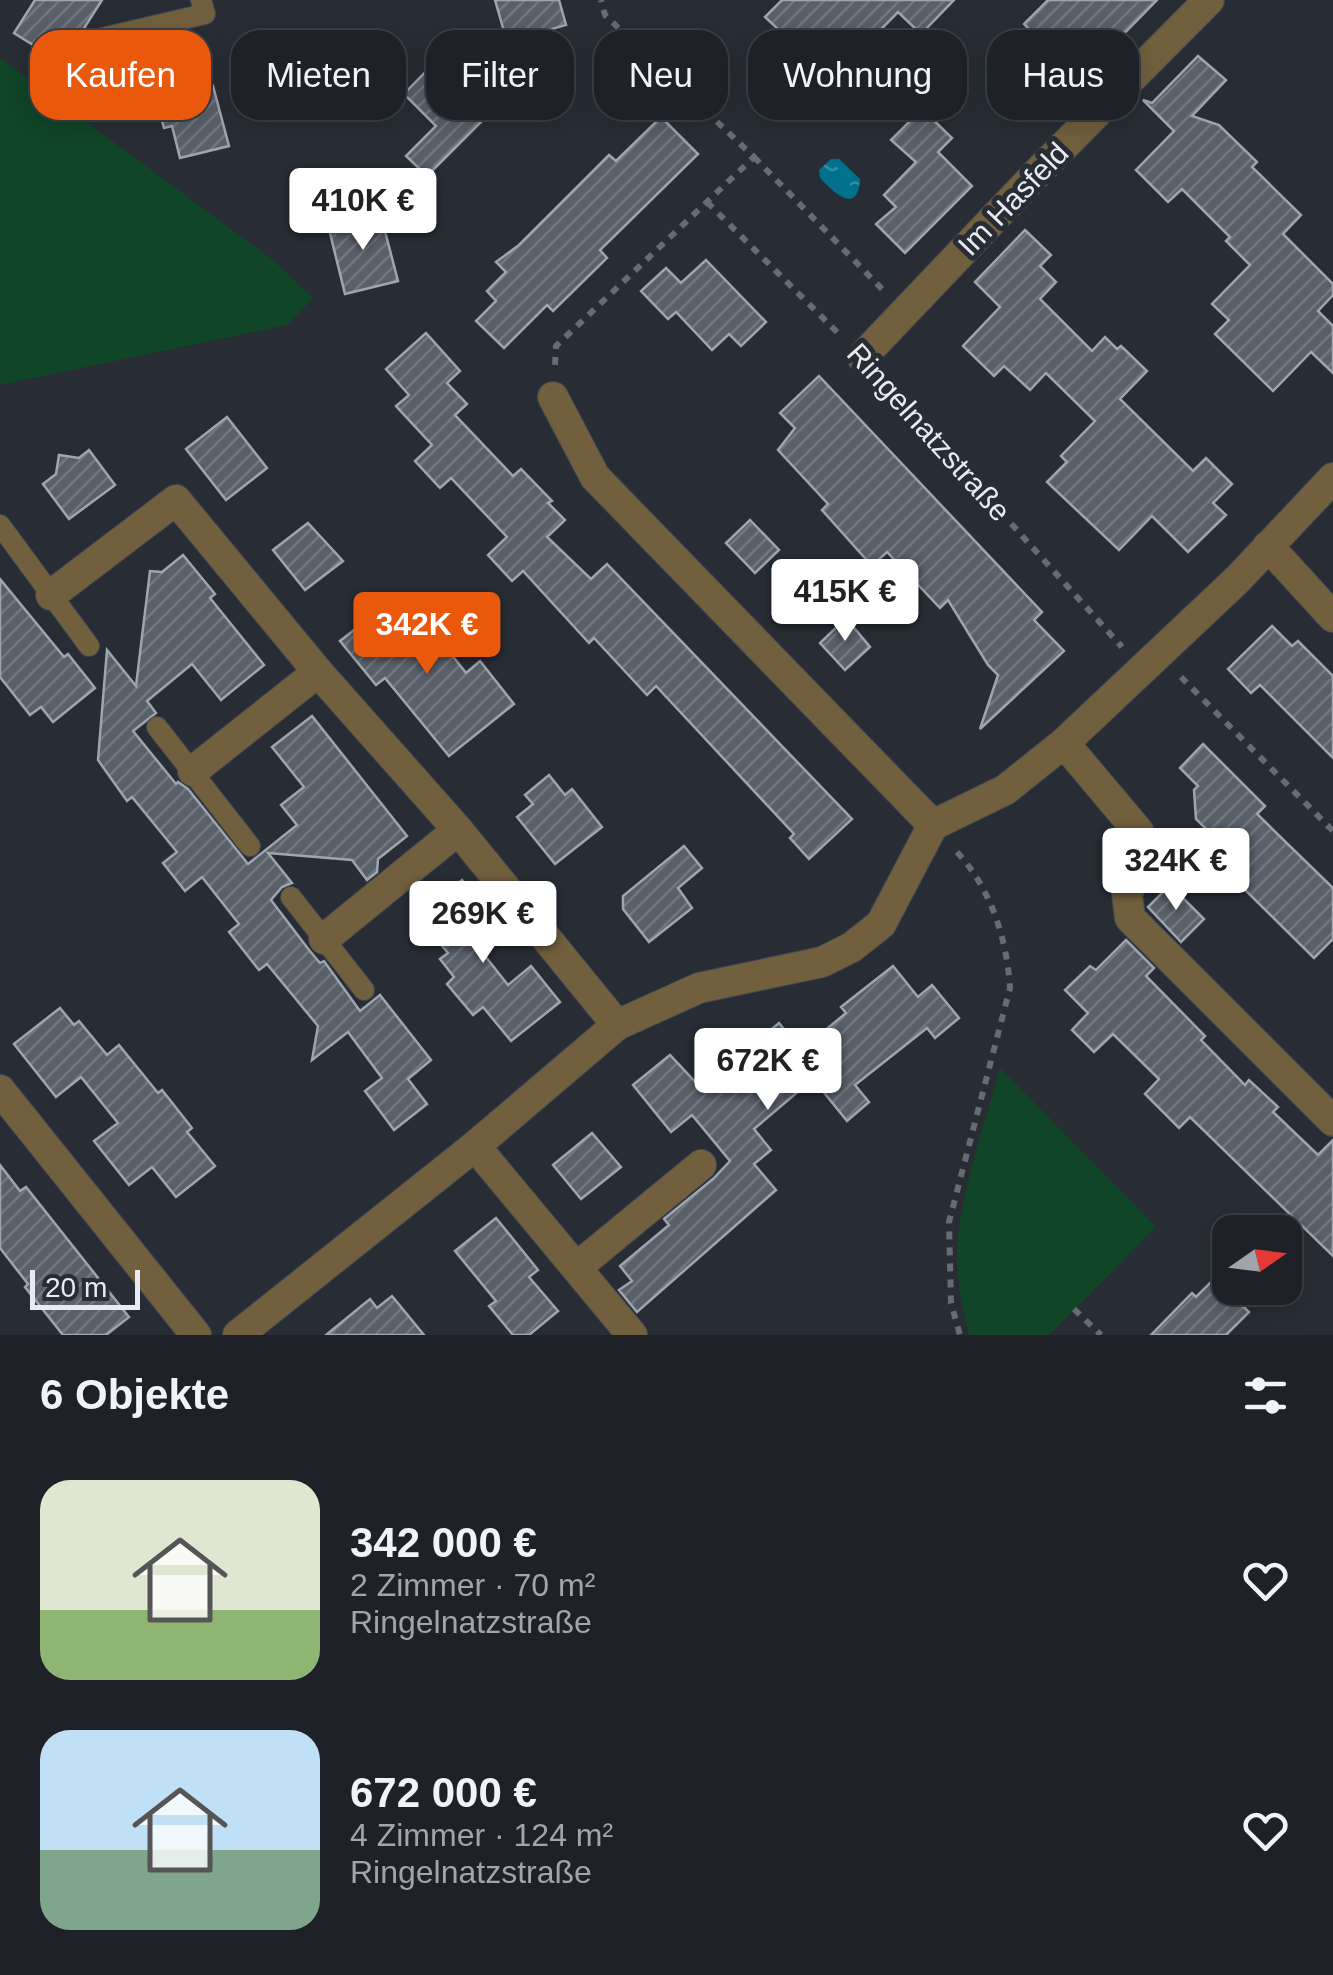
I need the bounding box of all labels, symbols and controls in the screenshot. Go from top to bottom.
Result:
chip: Kaufen [30,30,211,120]
chip: Mieten [231,30,406,120]
chip: Filter [426,30,574,120]
chip: Neu [594,30,728,120]
chip: Wohnung [748,30,967,120]
chip: Haus [987,30,1139,120]
street label: Im Hasfeld [951,136,1075,262]
pin: 410K € [282,168,444,253]
text: 410K € [311,182,415,218]
street label: Ringelnatzstraße [841,337,1017,527]
pin: 415K € [764,559,926,644]
text: 415K € [793,573,897,609]
pin: 342K € [346,592,508,677]
text: 342K € [375,606,479,642]
pin: 324K € [1095,828,1257,913]
text: 324K € [1124,842,1228,878]
pin: 269K € [402,881,564,966]
text: 269K € [431,895,535,931]
pin: 672K € [687,1028,849,1113]
text: 672K € [716,1042,820,1078]
north arrow [1212,1215,1302,1305]
map controls [1212,1215,1302,1305]
scale bar [30,1265,140,1310]
text: 20 m [45,1272,107,1303]
icon: filters [1238,1368,1293,1423]
text: 6 Objekte [40,1371,229,1418]
text: 342 000 € [350,1519,537,1566]
icon: home [120,1520,240,1640]
icon: heart [1238,1553,1293,1608]
text: 2 Zimmer · 70 m² [350,1567,595,1603]
text: Ringelnatzstraße [350,1604,592,1640]
text: 672 000 € [350,1769,537,1816]
icon: home [120,1770,240,1890]
icon: heart [1238,1803,1293,1858]
text: 4 Zimmer · 124 m² [350,1817,613,1853]
text: Ringelnatzstraße [350,1854,592,1890]

